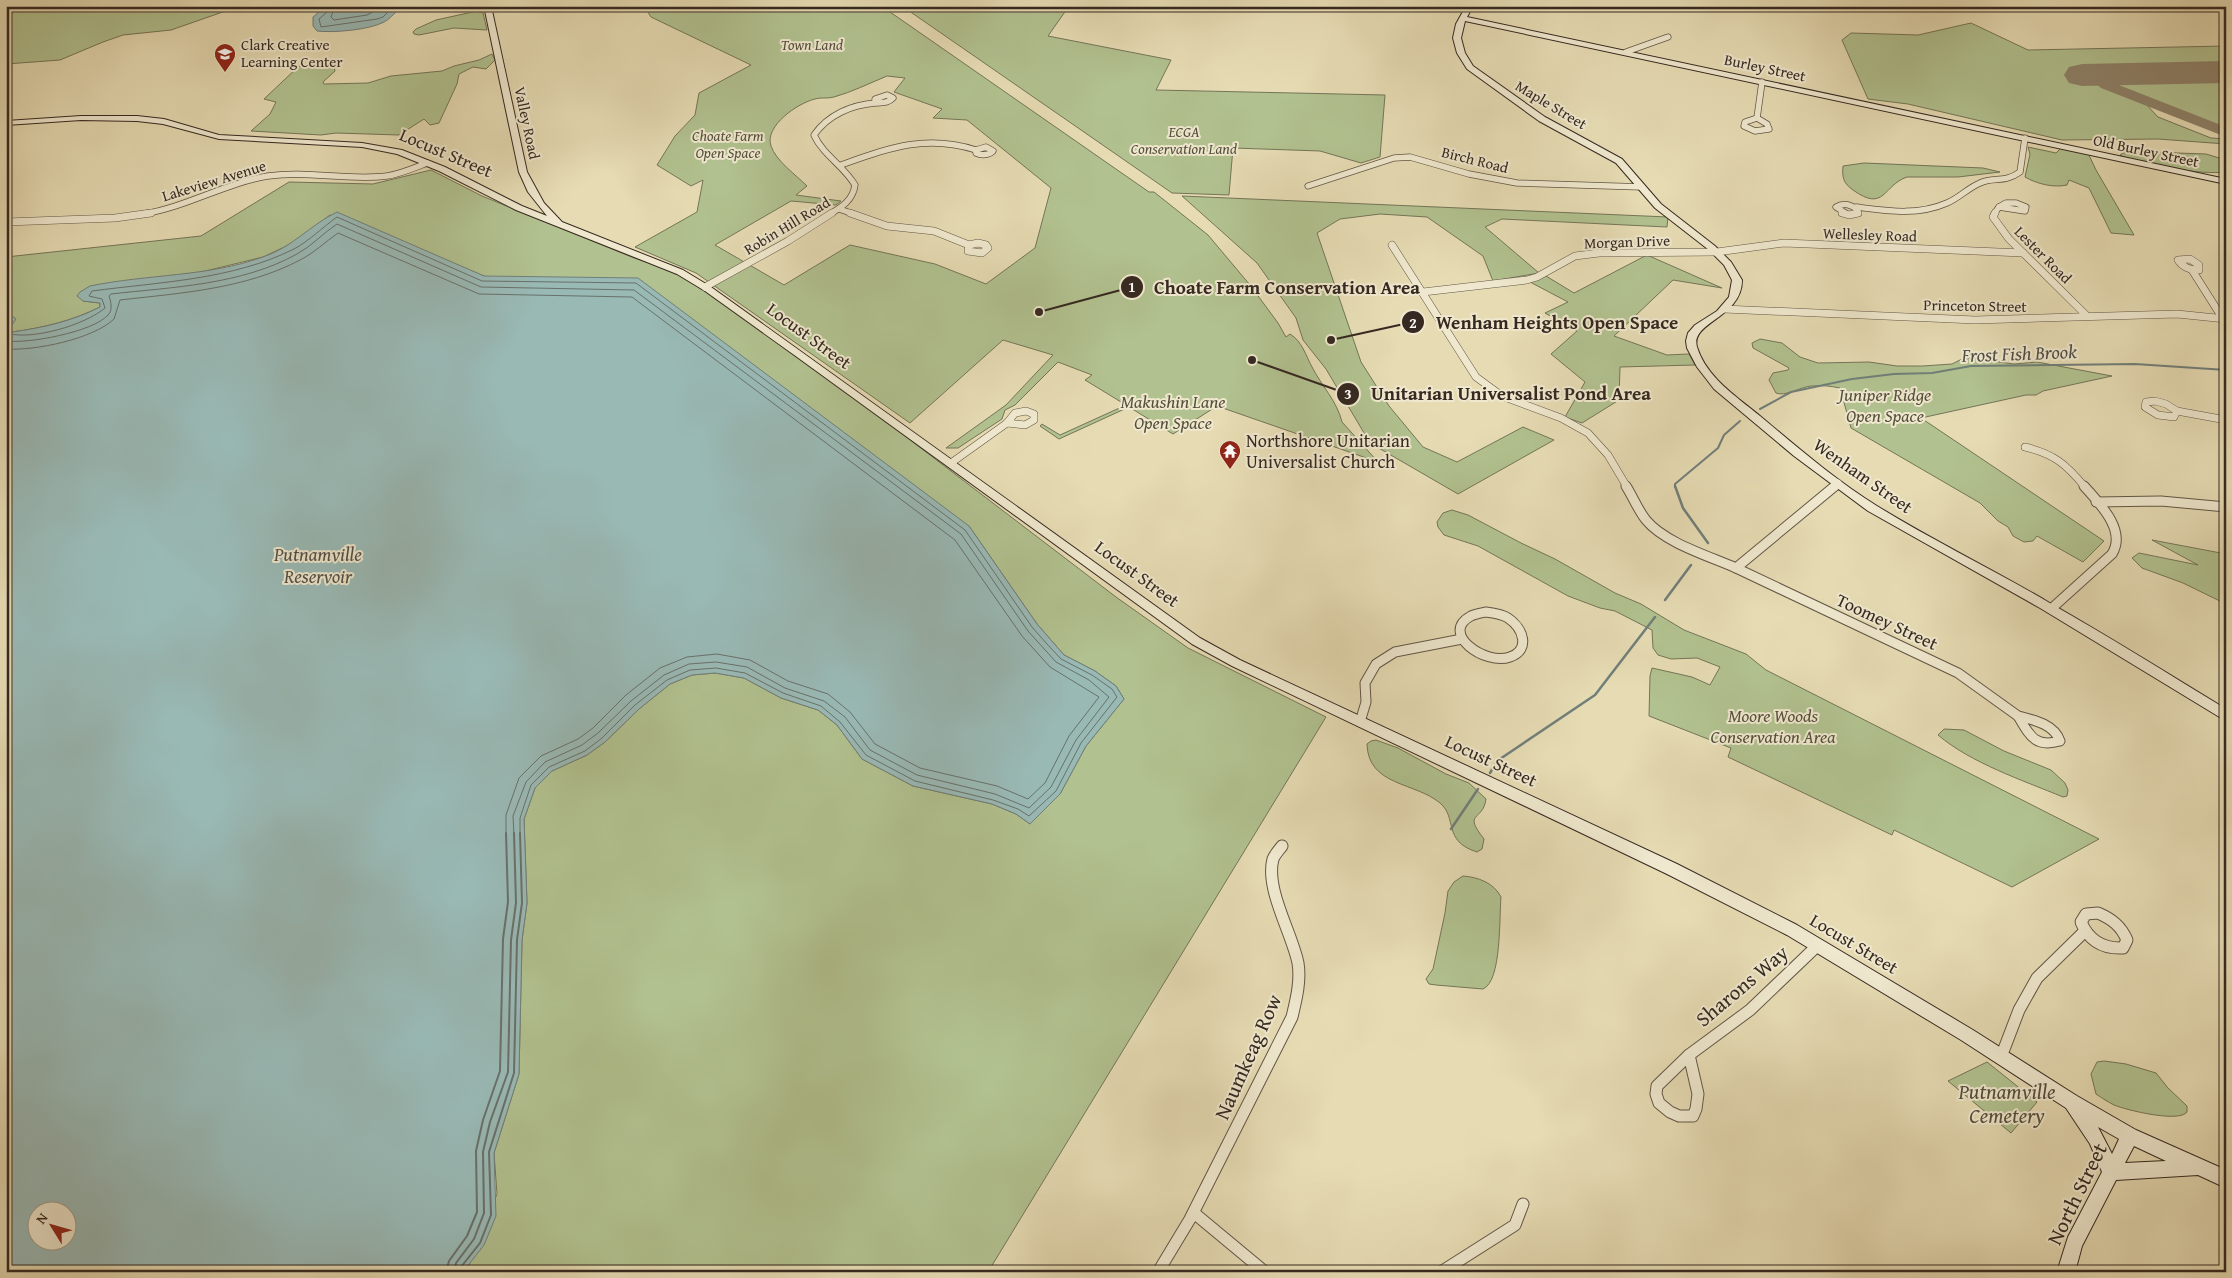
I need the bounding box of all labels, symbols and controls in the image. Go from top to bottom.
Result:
place label: Clark Creative Learning Center [241,34,343,72]
park label: Town Land [781,34,843,55]
school or university icon: Clark Creative Learning Center [213,42,237,73]
street label: Burley Street [1722,49,1808,87]
street label: Maple Street [1512,75,1592,135]
street label: Valley Road [510,85,545,161]
street label: Locust Street [395,121,497,184]
park label: ECGA Conservation Land [1131,121,1237,159]
park label: Choate Farm Open Space [692,125,764,163]
street label: Old Burley Street [2091,129,2202,172]
street label: Birch Road [1439,141,1511,178]
street label: Lakeview Avenue [159,155,268,206]
street label: Robin Hill Road [740,192,834,260]
street label: Lester Road [2010,221,2077,288]
street label: Wellesley Road [1823,222,1917,247]
street label: Morgan Drive [1584,230,1670,253]
callout: Choate Farm Conservation Area [1119,270,1430,304]
text: Choate Farm Conservation Area [1154,273,1420,301]
text: 1 [1128,276,1136,297]
street label: Princeton Street [1923,294,2027,317]
street label: Locust Street [761,296,858,376]
callout: Wenham Heights Open Space [1401,305,1688,339]
text: Wenham Heights Open Space [1436,308,1678,336]
text: 2 [1409,312,1417,333]
water label: Frost Fish Brook [1960,337,2077,369]
callout: Unitarian Universalist Pond Area [1336,377,1661,411]
text: Unitarian Universalist Pond Area [1371,379,1651,407]
park label: Juniper Ridge Open Space [1836,381,1931,429]
text: 3 [1344,383,1352,404]
park label: Makushin Lane Open Space [1120,388,1226,436]
place label: Northshore Unitarian Universalist Church [1246,427,1410,475]
street label: Wenham Street [1808,431,1919,520]
temple icon: Northshore Unitarian Universalist Church [1218,439,1242,470]
street label: Locust Street [1089,534,1186,614]
water label: Putnamville Reservoir [273,540,362,590]
street label: Toomey Street [1832,586,1943,657]
park label: Moore Woods Conservation Area [1710,702,1836,750]
street label: Locust Street [1441,727,1542,794]
street label: Locust Street [1805,907,1904,981]
street label: Sharons Way [1688,937,1795,1034]
street label: Naumkeag Row [1206,989,1289,1125]
park label: Putnamville Cemetery [1957,1076,2056,1131]
street label: North Street [2038,1137,2115,1250]
north arrow [28,1200,78,1250]
text: N [31,1208,53,1228]

